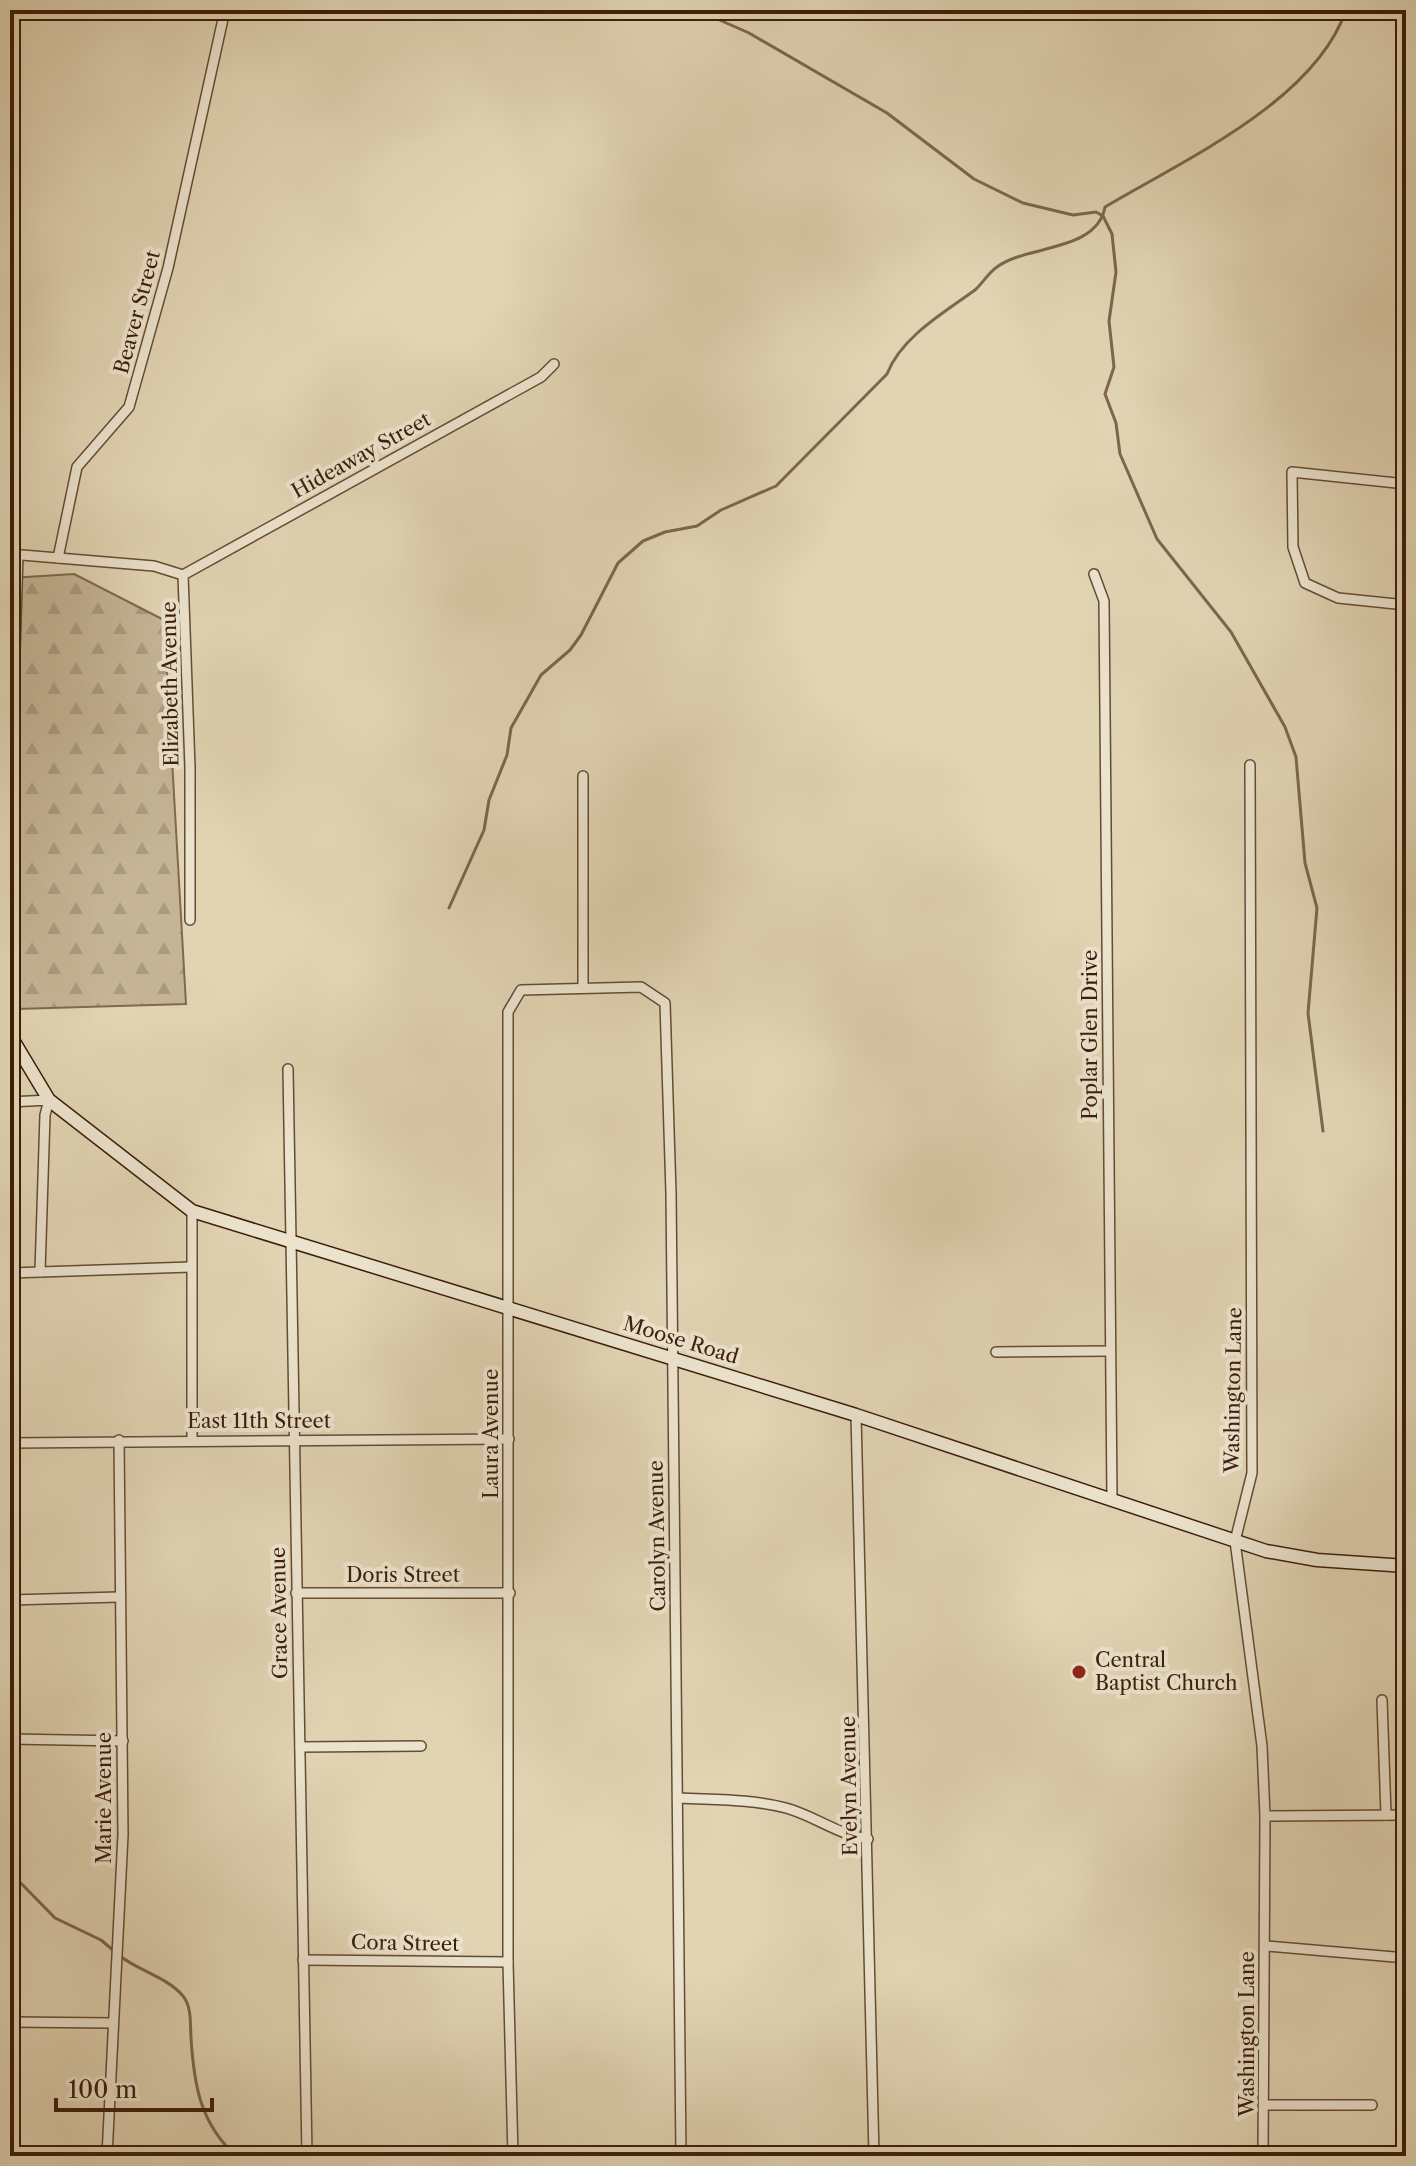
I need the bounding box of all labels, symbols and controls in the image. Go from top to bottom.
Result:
street label: Beaver Street [109,248,165,376]
street label: Hideaway Street [287,407,435,503]
street label: Elizabeth Avenue [157,601,183,767]
street label: Poplar Glen Drive [1078,950,1102,1120]
street label: Washington Lane [1220,1307,1246,1474]
street label: Moose Road [621,1311,741,1369]
street label: Laura Avenue [479,1369,503,1499]
street label: East 11th Street [187,1409,331,1433]
street label: Carolyn Avenue [644,1460,670,1612]
street label: Grace Avenue [266,1547,292,1679]
street label: Doris Street [346,1563,460,1587]
place label: Central Baptist Church [1095,1648,1238,1695]
marker: Central Baptist Church [1070,1663,1088,1681]
street label: Evelyn Avenue [836,1716,862,1856]
street label: Marie Avenue [92,1732,116,1864]
street label: Cora Street [351,1930,459,1956]
street label: Washington Lane [1235,1951,1259,2118]
scale bar [56,2062,212,2112]
text: 100 m [68,2075,137,2104]

